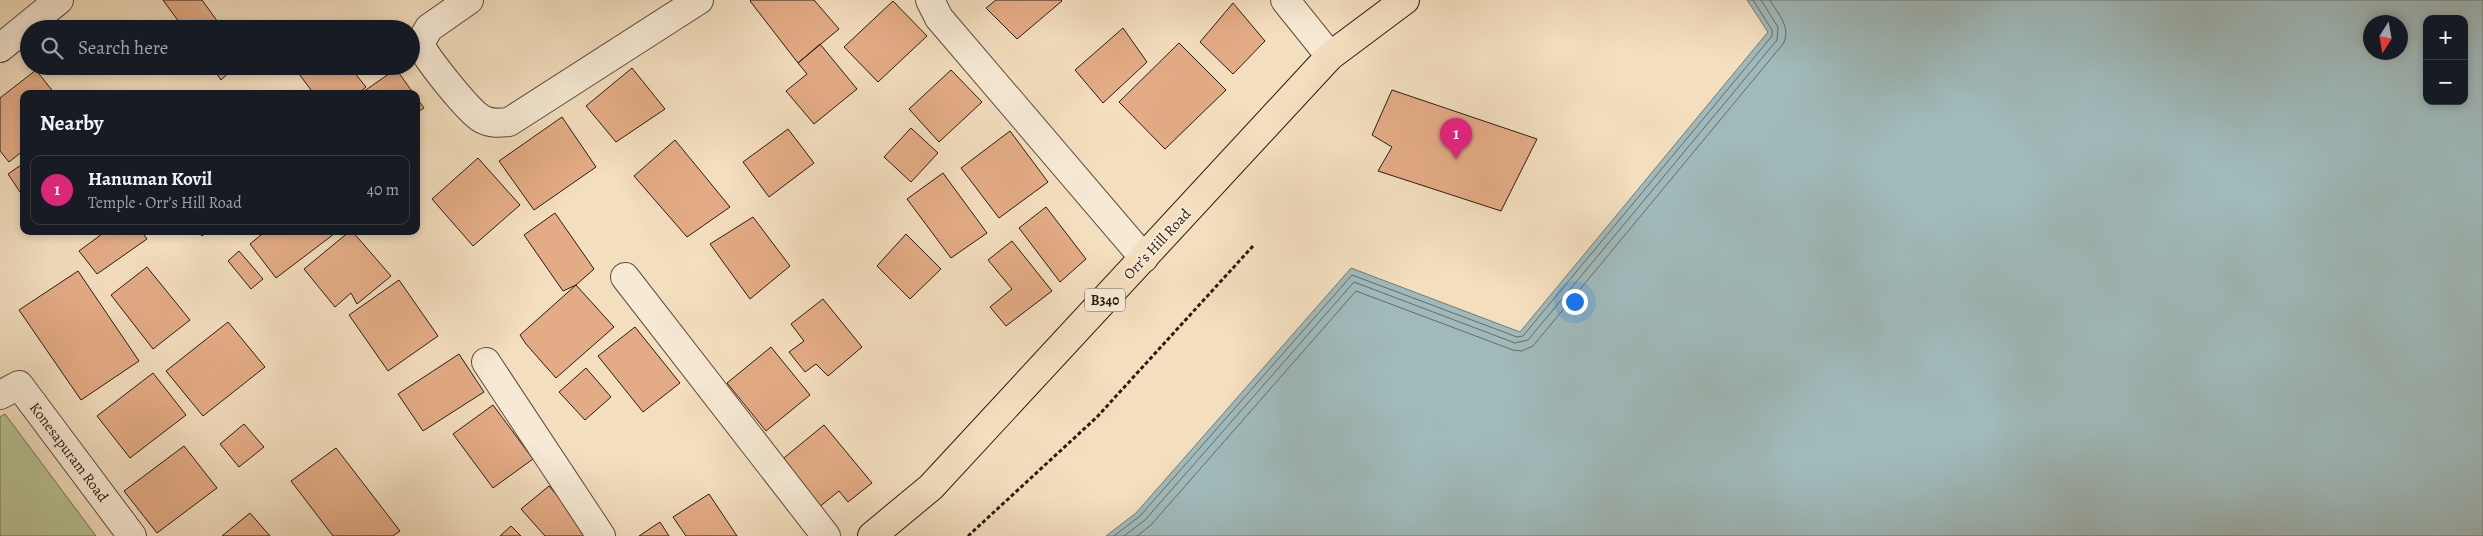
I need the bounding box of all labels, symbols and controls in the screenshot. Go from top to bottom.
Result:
north arrow [2363,15,2408,60]
map controls [2423,15,2468,105]
button: + [2423,15,2468,60]
search box [20,20,420,75]
icon: search [38,34,66,62]
text: Search here [78,35,168,61]
button: − [2423,60,2468,105]
text: Nearby [40,109,103,137]
pin: 1 [1440,118,1472,159]
text: Hanuman Kovil [88,166,212,192]
text: 1 [54,179,60,201]
text: 40 m [367,179,399,201]
text: Temple · Orr’s Hill Road [88,192,242,214]
street label: Orr’s Hill Road [1119,203,1196,284]
road number: B340 [1085,288,1125,312]
your location [1562,289,1588,315]
street label: Konesapuram Road [25,398,114,507]

